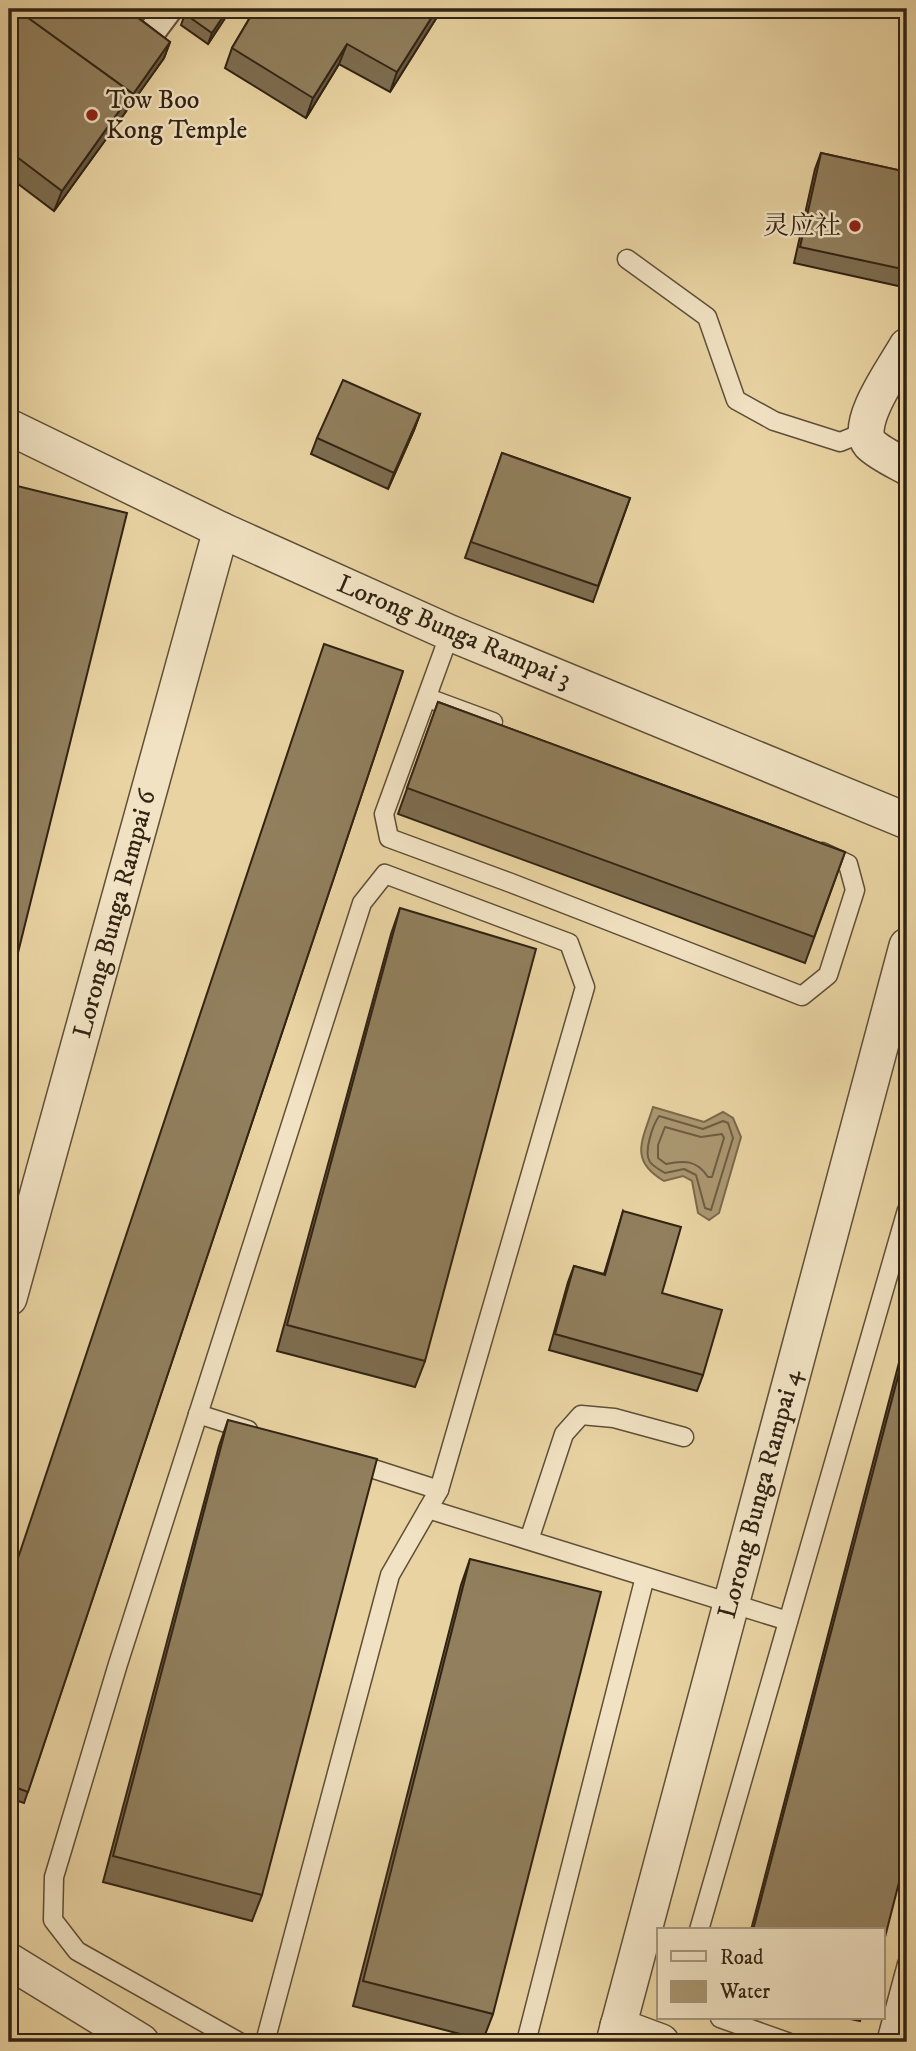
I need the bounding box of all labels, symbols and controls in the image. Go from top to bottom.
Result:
place label: Tow Boo Kong Temple [106,84,247,147]
marker: Tow Boo Kong Temple [84,107,100,123]
place label: 灵应社 [763,210,841,243]
marker: 灵应社 [847,218,863,234]
street label: Lorong Bunga Rampai 3 [332,568,576,696]
street label: Lorong Bunga Rampai 6 [66,785,164,1041]
street label: Lorong Bunga Rampai 4 [711,1365,809,1622]
legend [657,1928,884,2020]
text: Road [720,1945,764,1971]
text: Water [719,1979,770,2005]

